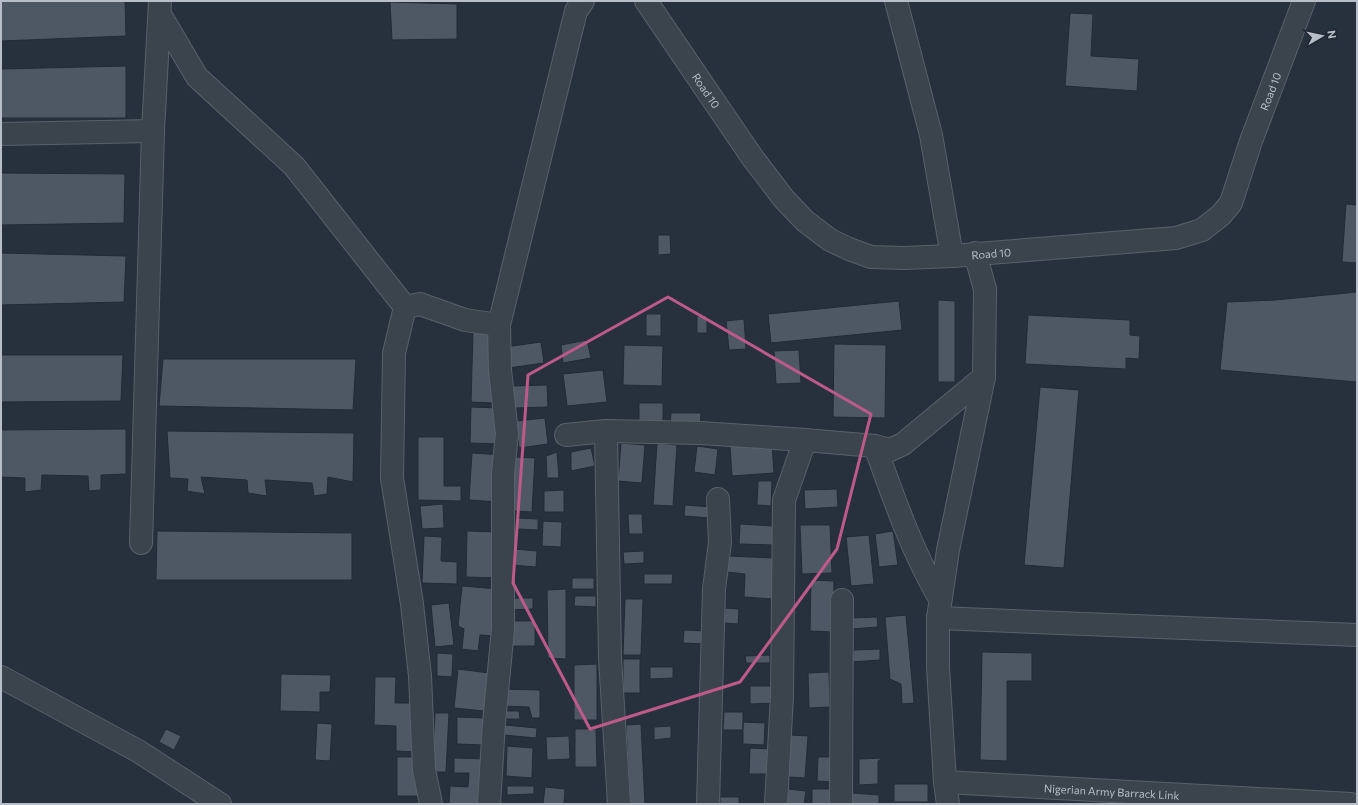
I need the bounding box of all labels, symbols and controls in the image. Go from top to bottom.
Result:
north arrow [1302,16,1342,56]
text: N [1325,29,1339,39]
street label: Road 10 [690,70,723,110]
street label: Road 10 [1257,70,1283,112]
street label: Road 10 [971,245,1011,261]
street label: Nigerian Army Barrack Link [1044,781,1180,801]

